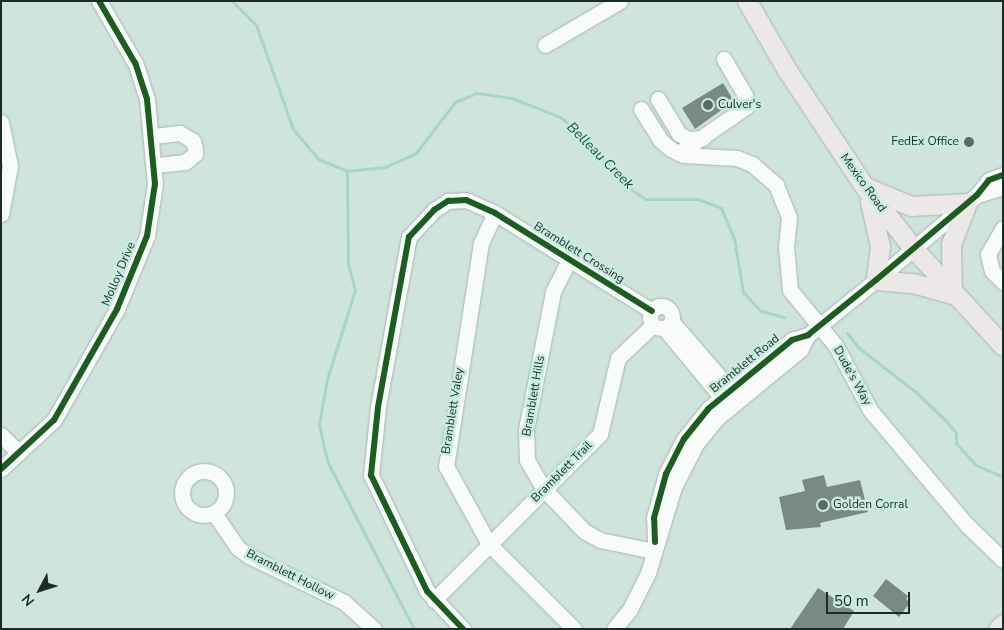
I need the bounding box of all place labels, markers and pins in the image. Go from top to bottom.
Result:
place label: Culver's [718,98,761,112]
marker: Culver's [702,99,714,111]
place label: FedEx Office [891,135,959,149]
marker: FedEx Office [963,136,975,148]
place label: Golden Corral [833,498,908,512]
marker: Golden Corral [817,499,829,511]

